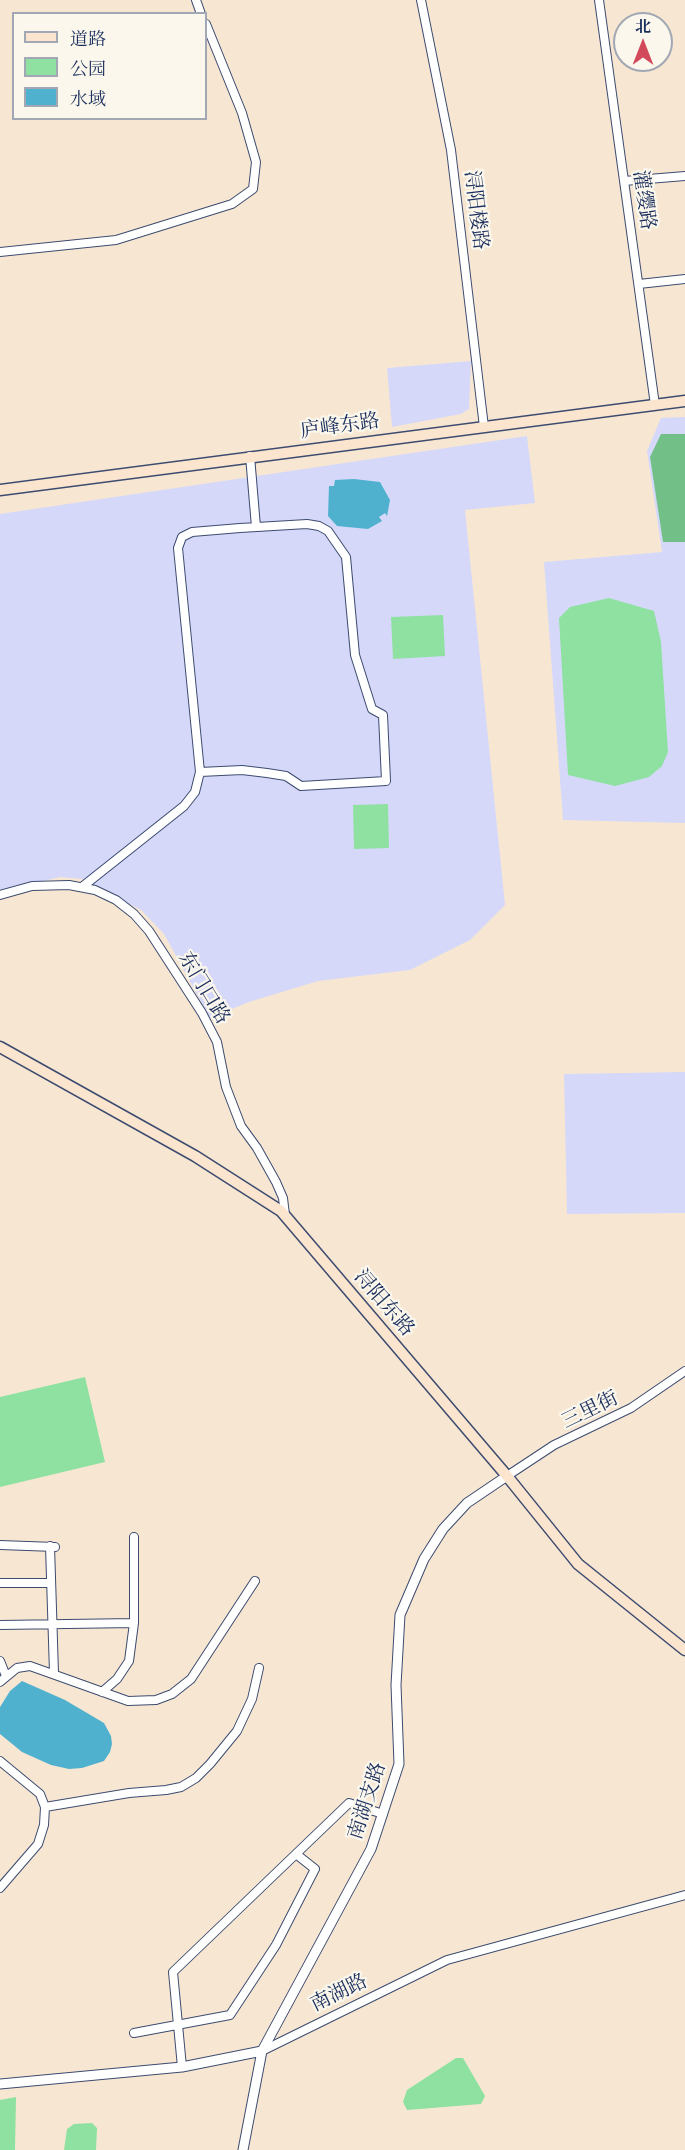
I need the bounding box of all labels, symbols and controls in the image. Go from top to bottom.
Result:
legend [12,12,207,120]
north arrow [613,12,673,72]
text: 北 [635,16,651,36]
text: 道路 [70,28,106,50]
text: 公园 [70,58,106,80]
text: 水域 [70,88,106,110]
street label: 浔阳楼路 [459,169,493,251]
street label: 灌缨路 [628,169,660,231]
street label: 庐峰东路 [299,409,381,443]
street label: 东门口路 [173,948,235,1028]
street label: 浔阳东路 [349,1265,419,1341]
street label: 三里街 [558,1386,622,1434]
street label: 南湖支路 [343,1759,391,1843]
street label: 南湖路 [307,1969,371,2017]

